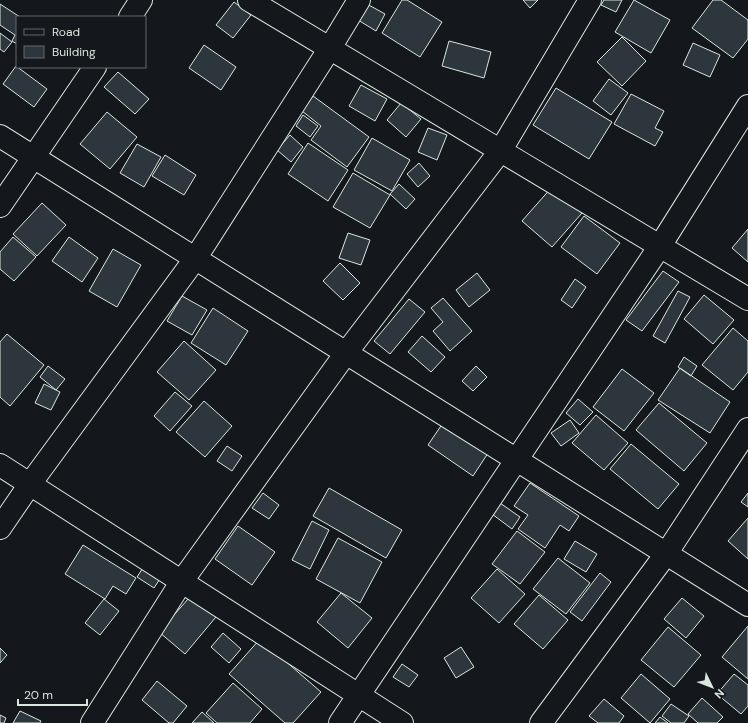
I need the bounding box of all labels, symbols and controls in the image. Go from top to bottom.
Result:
legend [16,16,146,68]
text: Road [52,24,80,40]
text: Building [52,44,96,60]
north arrow [692,667,732,707]
scale bar [18,681,87,707]
text: N [711,686,727,702]
text: 20 m [24,687,53,703]

